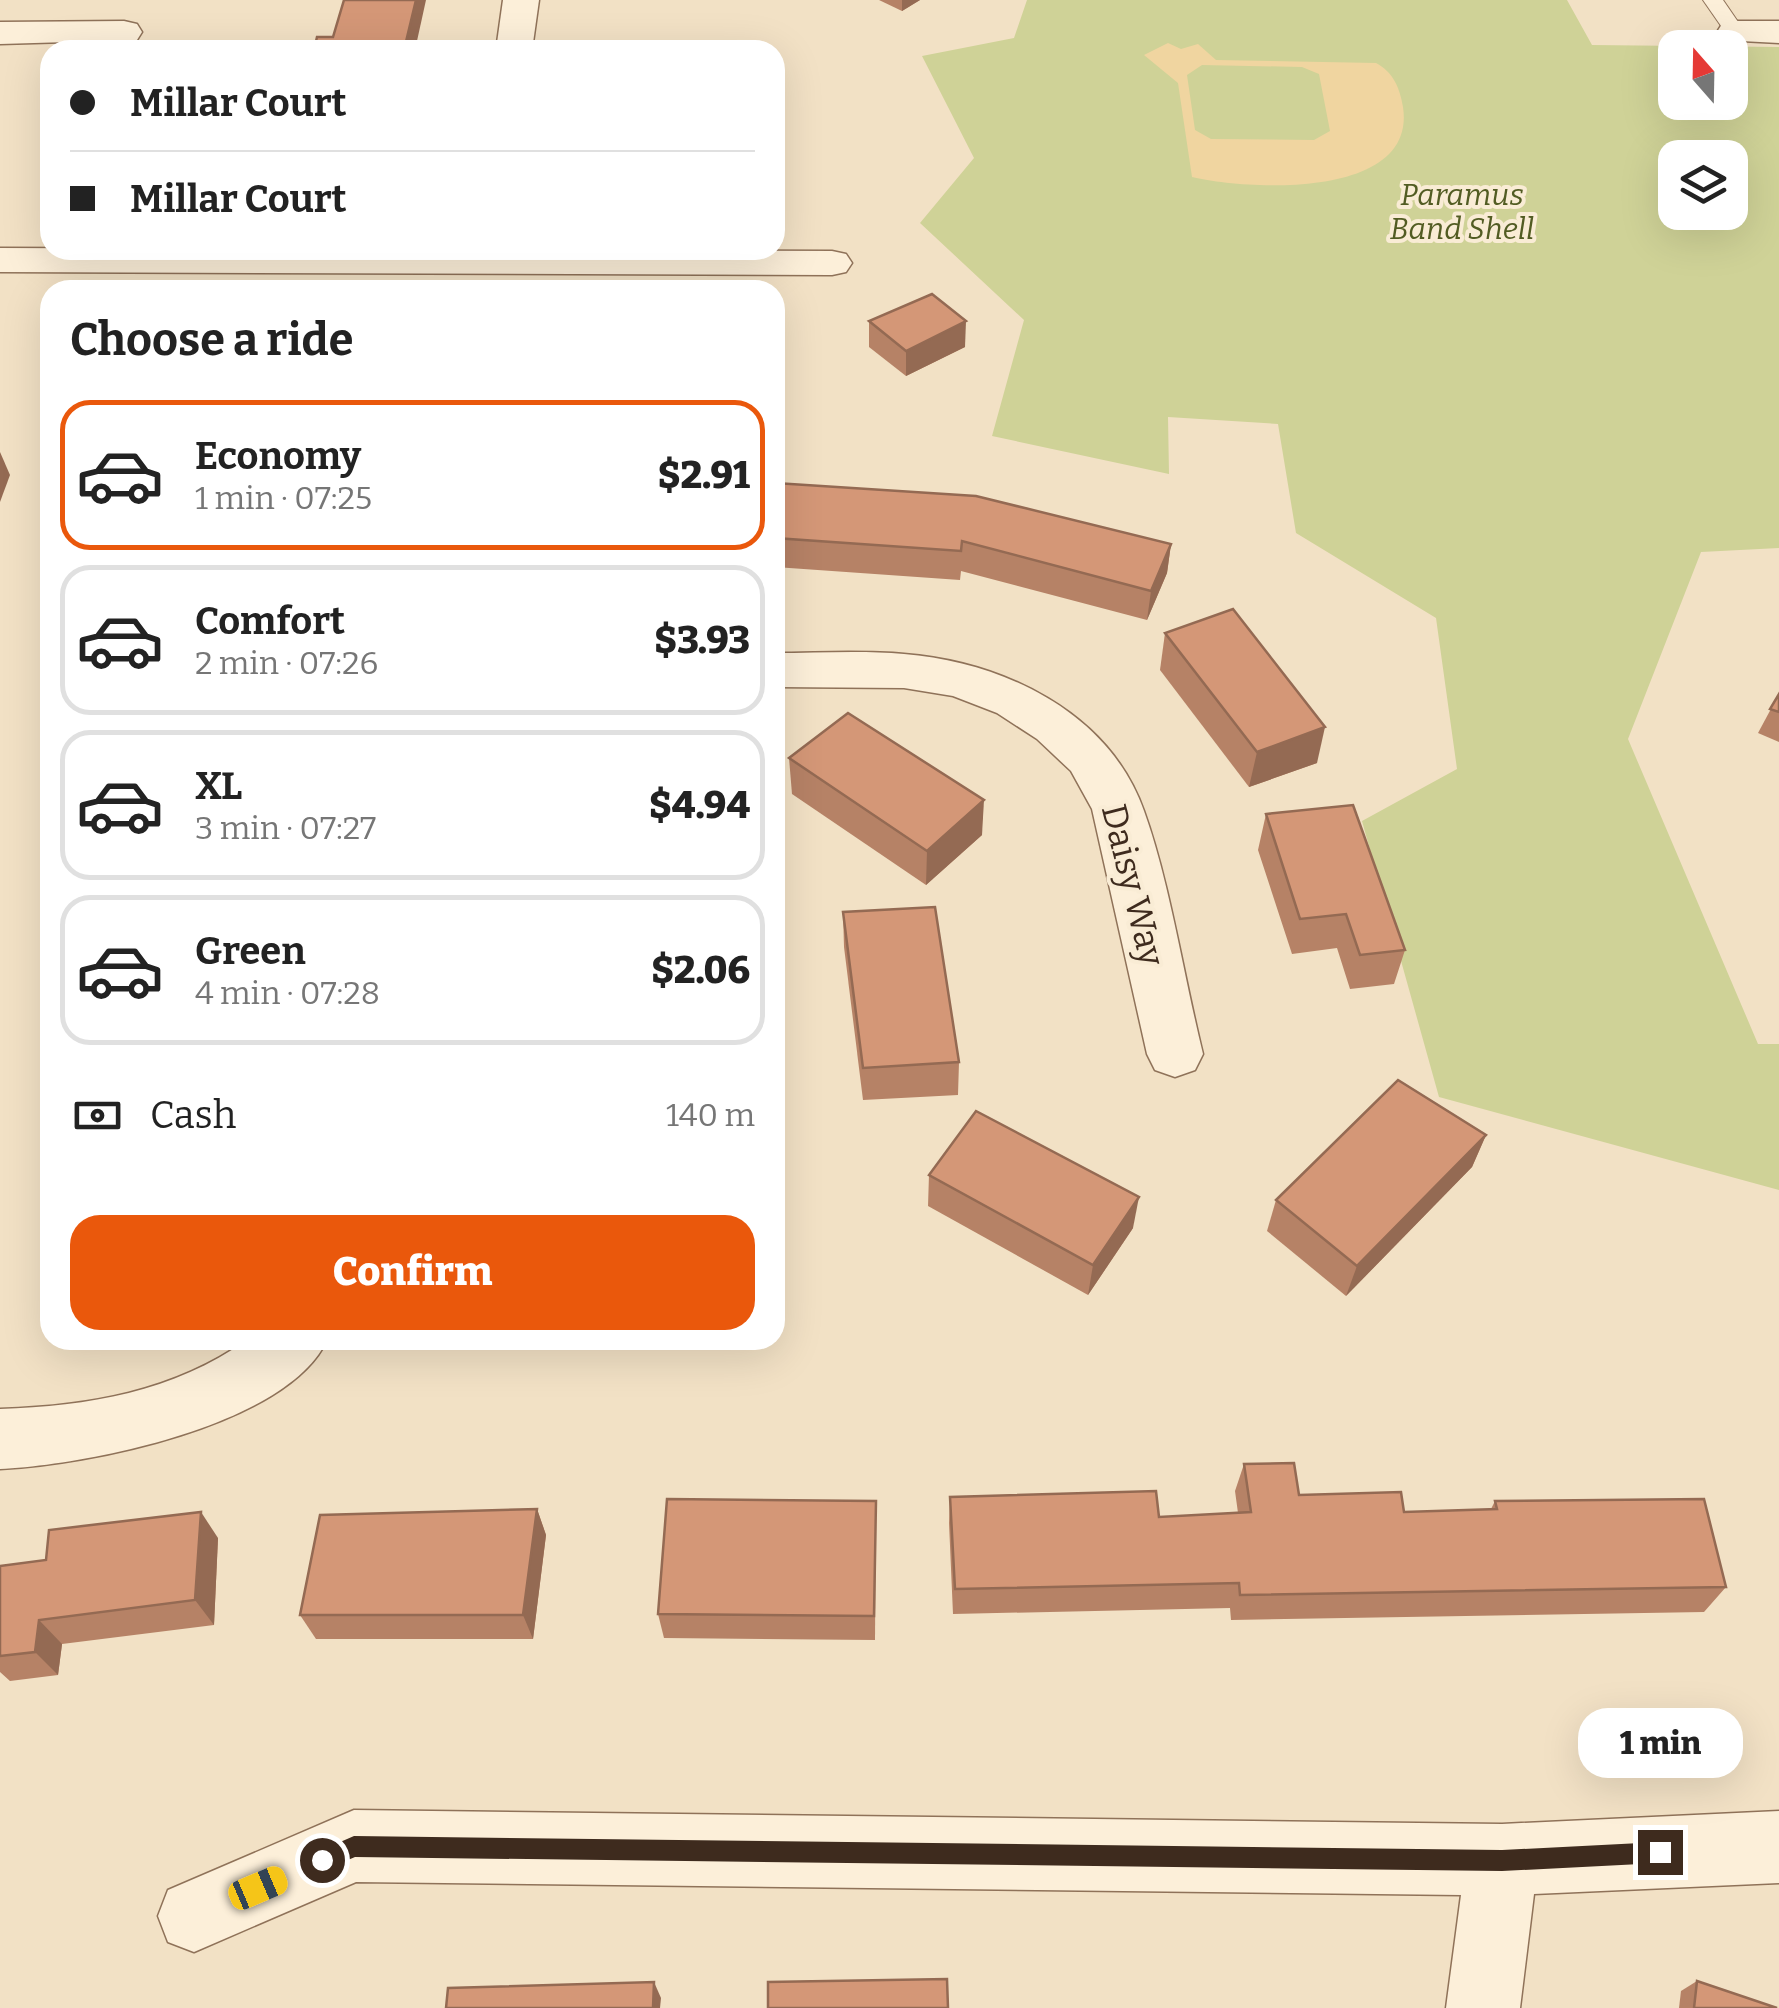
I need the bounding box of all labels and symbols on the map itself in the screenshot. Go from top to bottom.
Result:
north arrow [1658,30,1748,120]
park label: Paramus Band Shell [1390,177,1534,247]
street label: Daisy Way [1093,800,1173,971]
callout: 1 min [1578,1707,1742,1777]
route end [1638,1830,1683,1875]
route start [300,1838,345,1883]
car [225,1862,291,1914]

